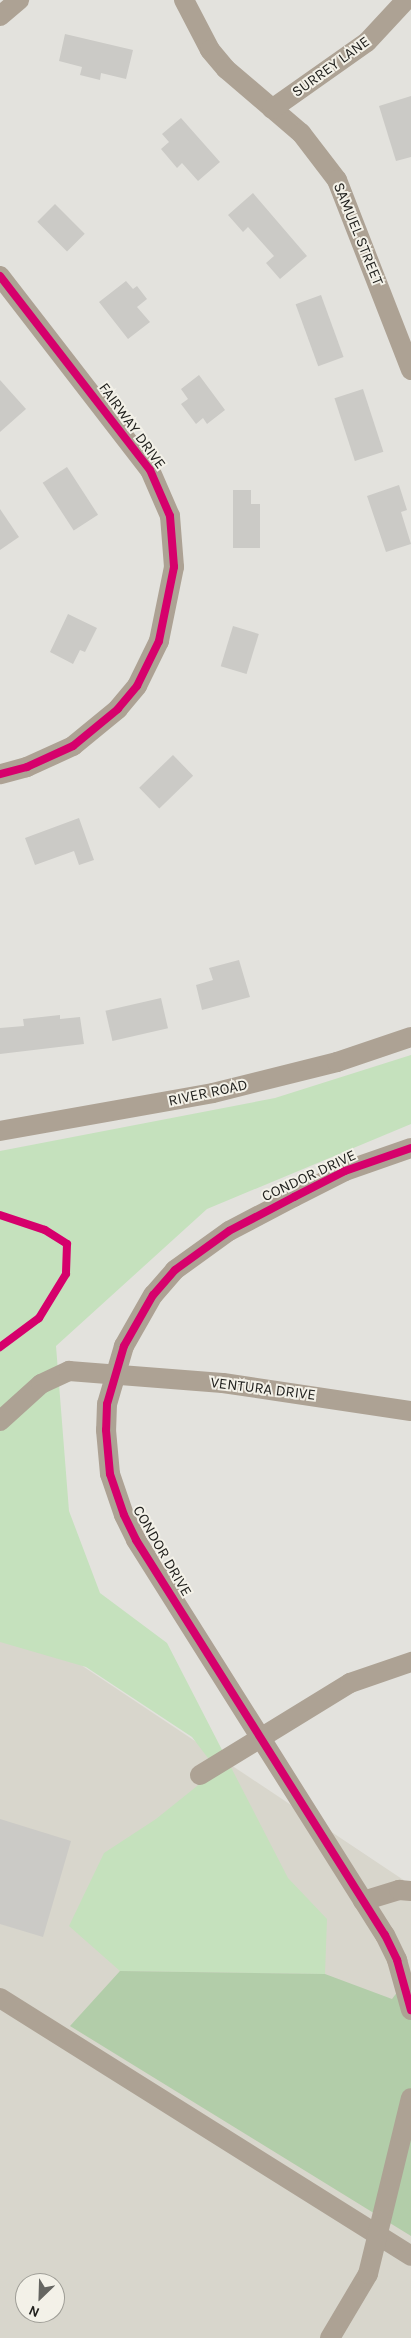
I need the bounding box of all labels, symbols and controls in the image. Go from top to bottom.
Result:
street label: SURREY LANE [289,33,373,101]
street label: SAMUEL STREET [329,180,387,288]
street label: FAIRWAY DRIVE [95,379,169,473]
street label: RIVER ROAD [167,1076,249,1110]
street label: CONDOR DRIVE [259,1146,359,1206]
street label: VENTURA DRIVE [209,1374,317,1404]
street label: CONDOR DRIVE [129,1502,195,1600]
north arrow [15,2273,65,2323]
text: N [26,2301,42,2321]

